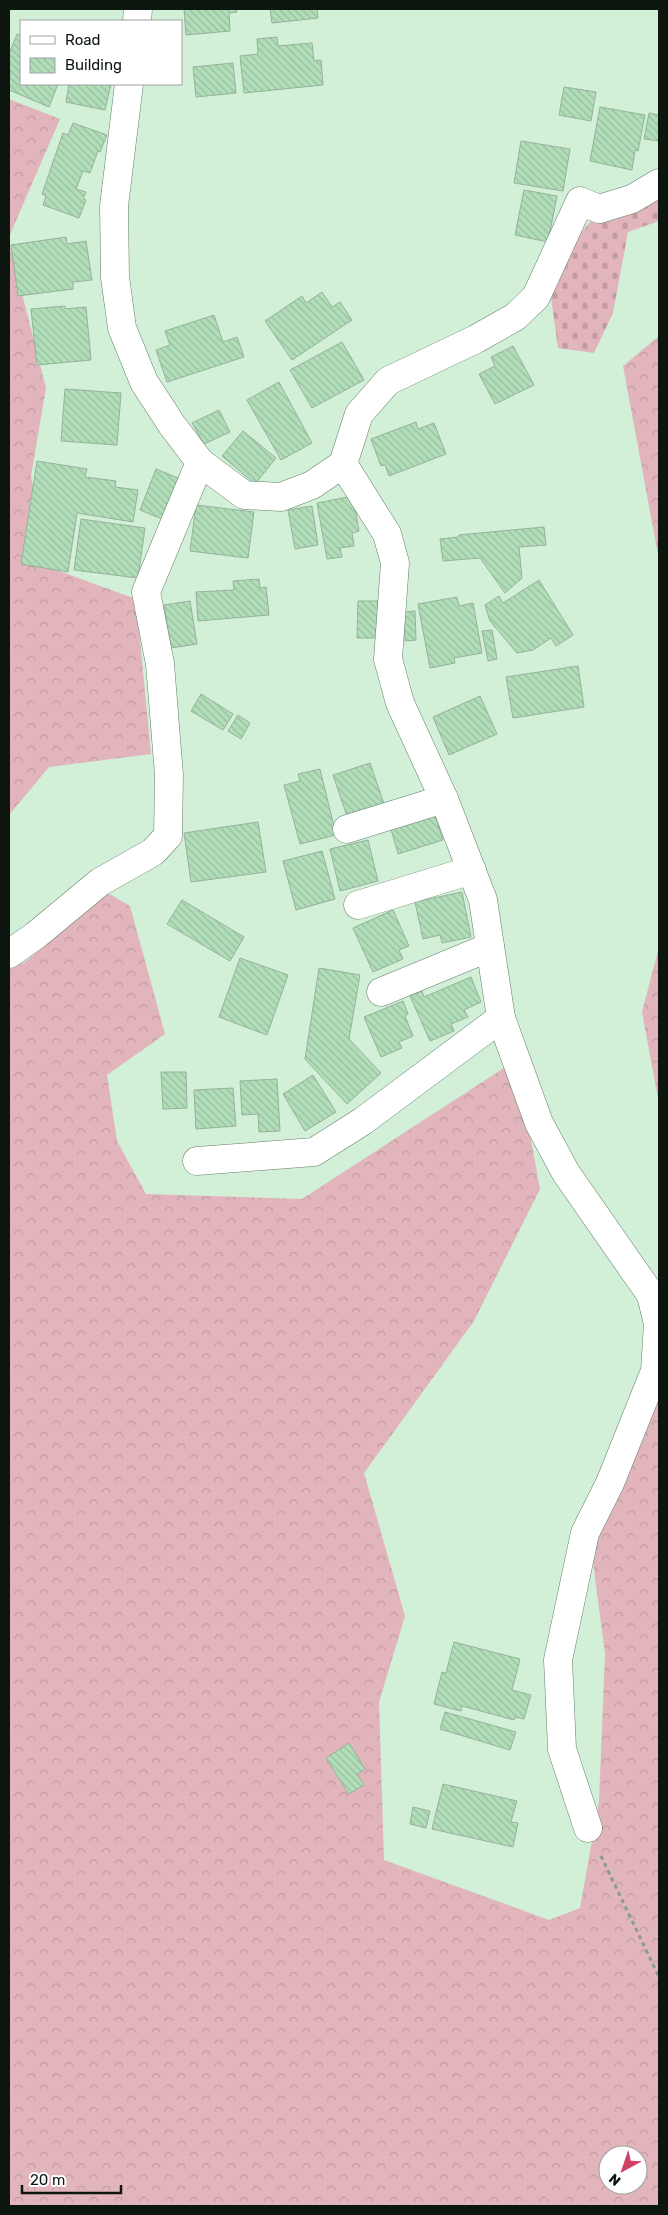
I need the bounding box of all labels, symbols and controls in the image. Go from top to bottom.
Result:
legend [20,20,182,85]
text: Road [65,31,101,49]
text: Building [65,56,122,74]
north arrow [598,2145,648,2195]
scale bar [22,2162,121,2194]
text: N [606,2170,624,2189]
text: 20 m [30,2171,65,2189]

